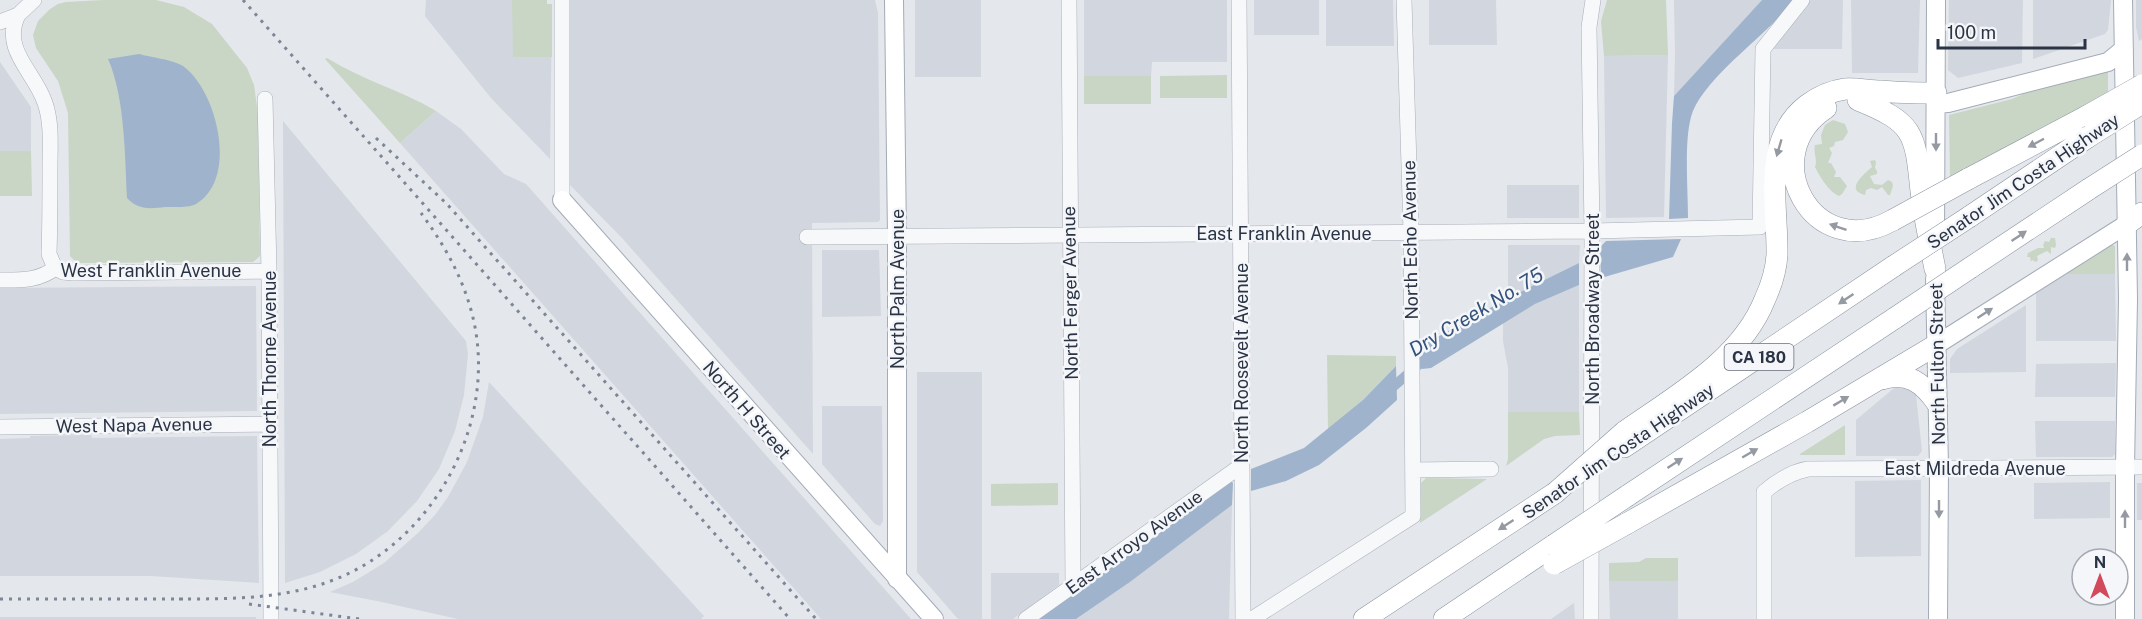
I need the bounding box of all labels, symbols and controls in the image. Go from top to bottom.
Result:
scale bar [1938,12,2085,50]
text: 100 m [1947,22,1996,43]
street label: Senator Jim Costa Highway [1923,109,2123,253]
one-way arrow [1931,133,1941,152]
one-way arrow [2027,138,2044,148]
one-way arrow [1774,139,1784,157]
street label: North Echo Avenue [1398,160,1422,320]
street label: North Ferger Avenue [1058,206,1082,380]
street label: North Palm Avenue [887,209,908,369]
street label: North Broadway Street [1582,213,1603,405]
one-way arrow [1828,222,1846,232]
street label: East Franklin Avenue [1196,223,1372,244]
one-way arrow [2011,231,2027,242]
one-way arrow [2122,252,2132,271]
street label: West Franklin Avenue [60,260,242,281]
water label: Dry Creek No. 75 [1404,262,1548,362]
street label: North Roosevelt Avenue [1231,263,1252,463]
street label: North Thorne Avenue [259,270,280,448]
street label: North Fulton Street [1925,283,1949,445]
one-way arrow [1838,293,1854,305]
one-way arrow [1977,308,1993,319]
road number: CA 180 [1724,344,1794,370]
street label: North H Street [699,357,795,463]
street label: Senator Jim Costa Highway [1518,379,1718,523]
one-way arrow [1833,396,1849,407]
street label: West Napa Avenue [55,413,213,437]
one-way arrow [1742,448,1759,458]
one-way arrow [1667,458,1684,469]
street label: East Mildreda Avenue [1884,458,2066,479]
street label: East Arroyo Avenue [1062,485,1206,599]
one-way arrow [1934,499,1944,518]
one-way arrow [2120,509,2130,528]
one-way arrow [1498,519,1514,530]
north arrow [2070,547,2130,607]
text: N [2094,553,2106,572]

